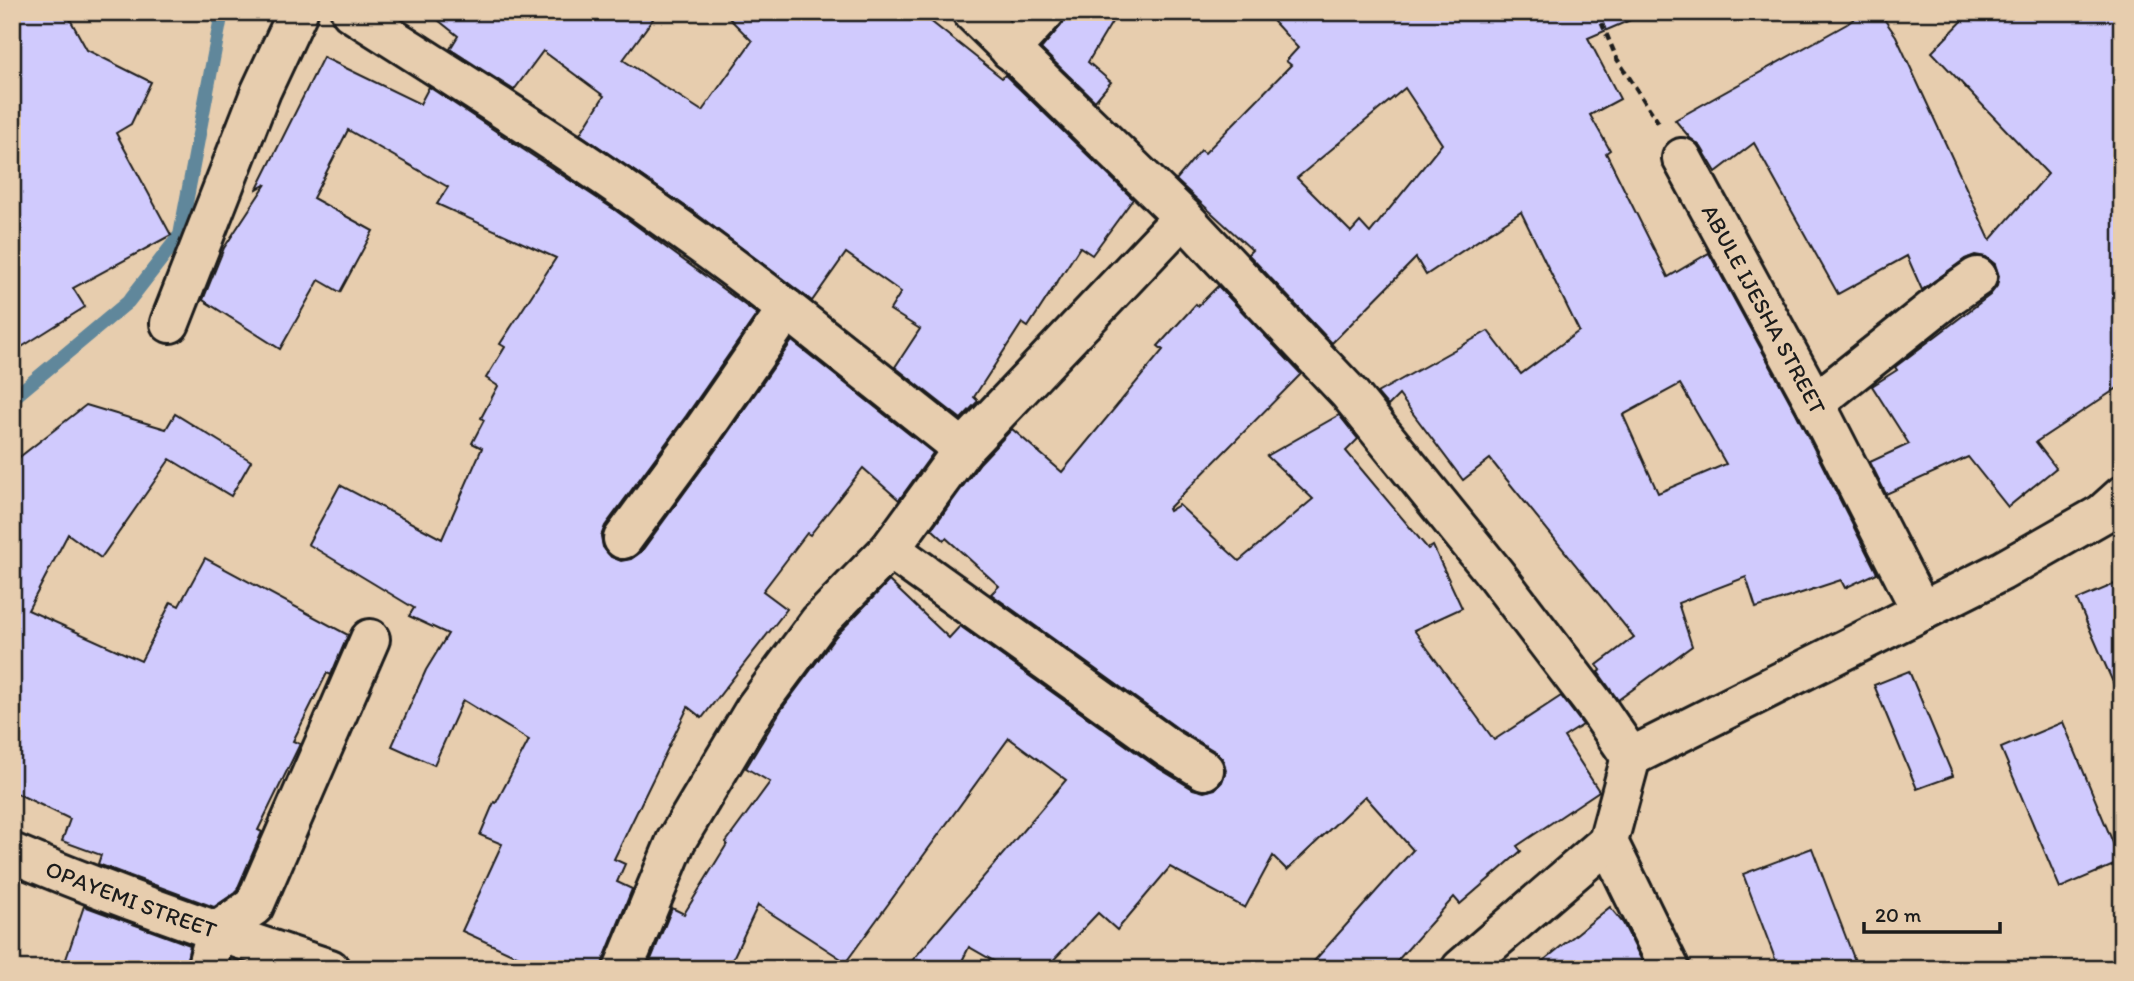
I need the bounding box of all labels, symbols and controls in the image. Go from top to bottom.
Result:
street label: ABULE IJESHA STREET [1696,199,1832,419]
street label: OPAYEMI STREET [42,854,221,944]
scale bar [1864,890,2001,934]
text: 20 m [1875,902,1922,927]

